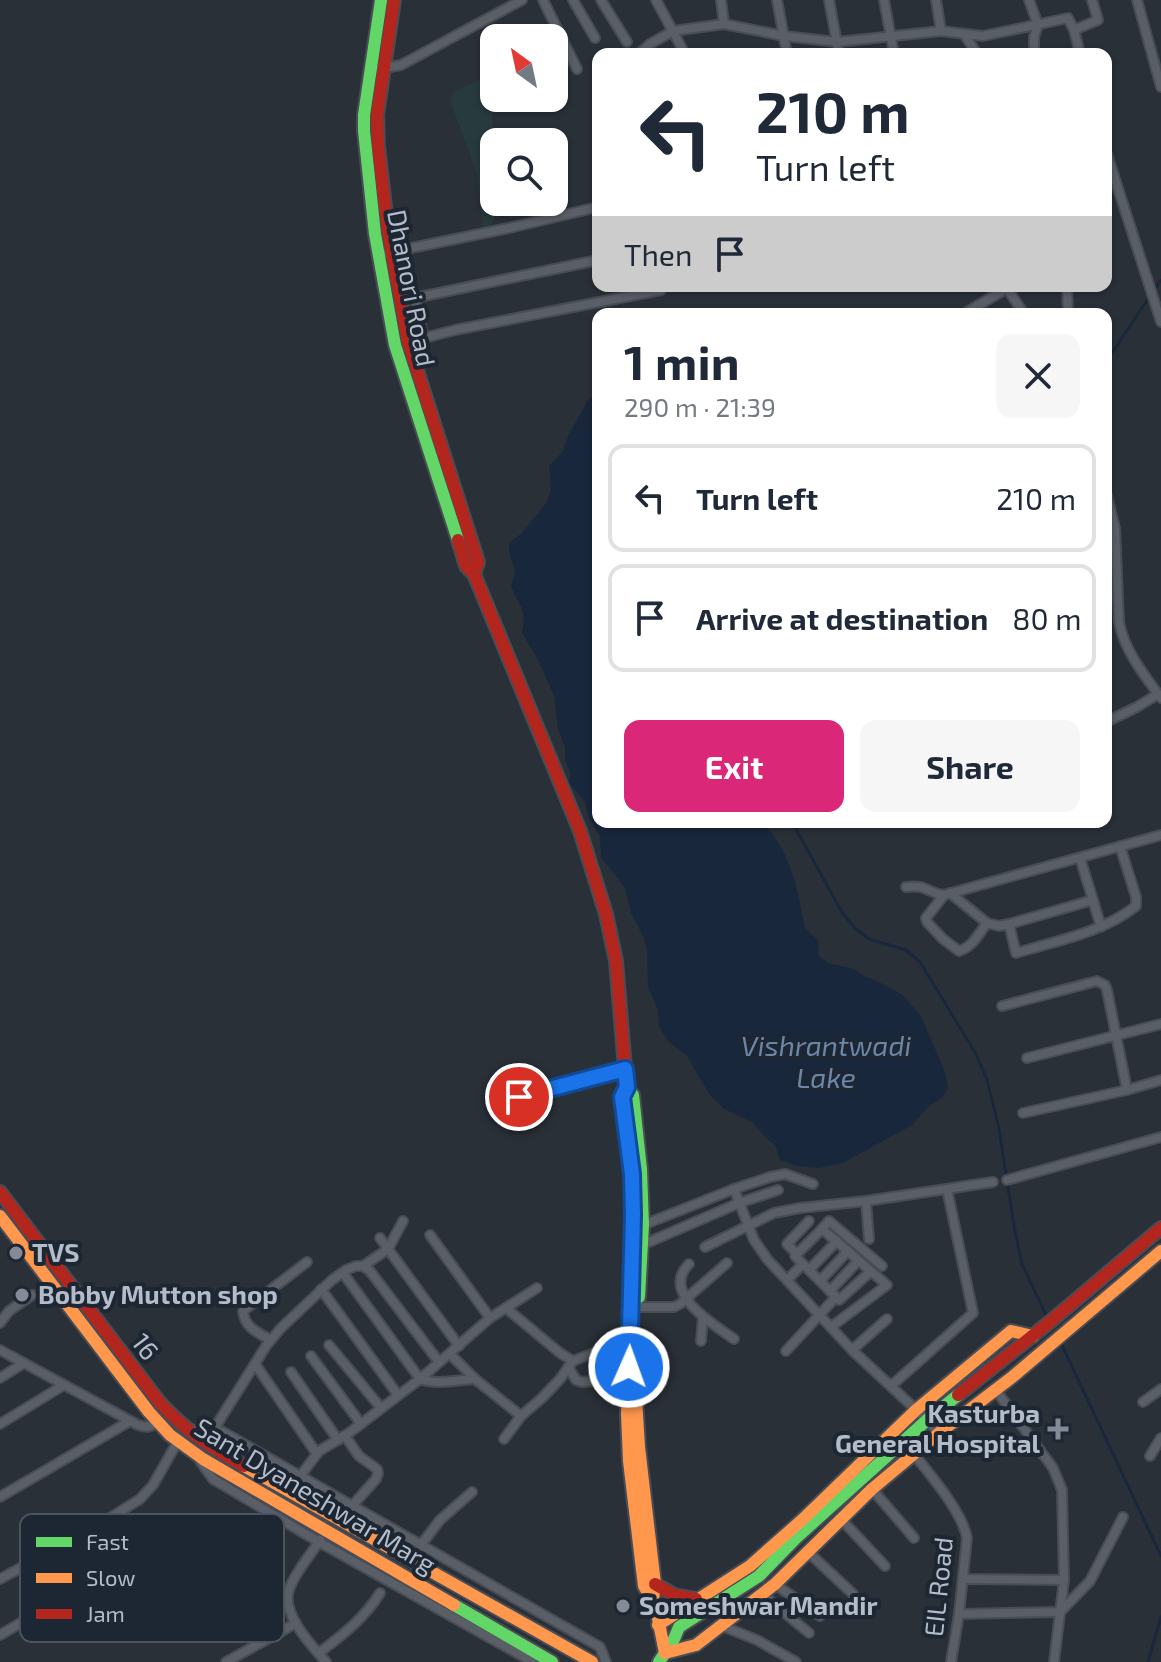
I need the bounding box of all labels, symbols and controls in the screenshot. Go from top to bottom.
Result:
north arrow [480,24,568,112]
map controls [480,24,568,216]
text: 210 m [756,77,910,144]
icon: left [624,80,728,184]
button: search [480,128,568,216]
text: Turn left [756,145,895,188]
street label: Dhanori Road [382,207,443,369]
icon: arrive [708,232,752,276]
text: Then [624,236,692,272]
text: 1 min [624,332,740,390]
button: close [996,334,1080,418]
text: 290 m · 21:39 [624,391,776,422]
icon: left [628,476,672,520]
text: Turn left [696,480,818,516]
text: 210 m [996,480,1076,516]
icon: arrive [628,596,672,640]
text: Arrive at destination [696,600,988,636]
text: 80 m [1012,600,1082,636]
button: Exit [624,720,844,812]
button: Share [860,720,1080,812]
water label: Vishrantwadi Lake [741,1028,911,1094]
pin [485,1063,553,1131]
icon: arrive [497,1075,541,1119]
place label: TVS [32,1236,80,1267]
marker: TVS [7,1244,25,1262]
place label: Bobby Mutton shop [38,1278,278,1310]
marker: Bobby Mutton shop [13,1286,31,1304]
position arrow [587,1325,671,1409]
street label: 16 [126,1327,166,1366]
place label: Kasturba General Hospital [835,1397,1040,1458]
street label: Sant Dyaneshwar Marg [190,1411,442,1579]
marker: Kasturba General Hospital [1047,1418,1069,1440]
legend [20,1514,284,1642]
text: Fast [86,1528,129,1554]
street label: EIL Road [917,1536,958,1638]
text: Slow [86,1564,135,1590]
place label: Someshwar Mandir [639,1589,878,1620]
marker: Someshwar Mandir [614,1597,632,1615]
text: Jam [86,1600,125,1626]

